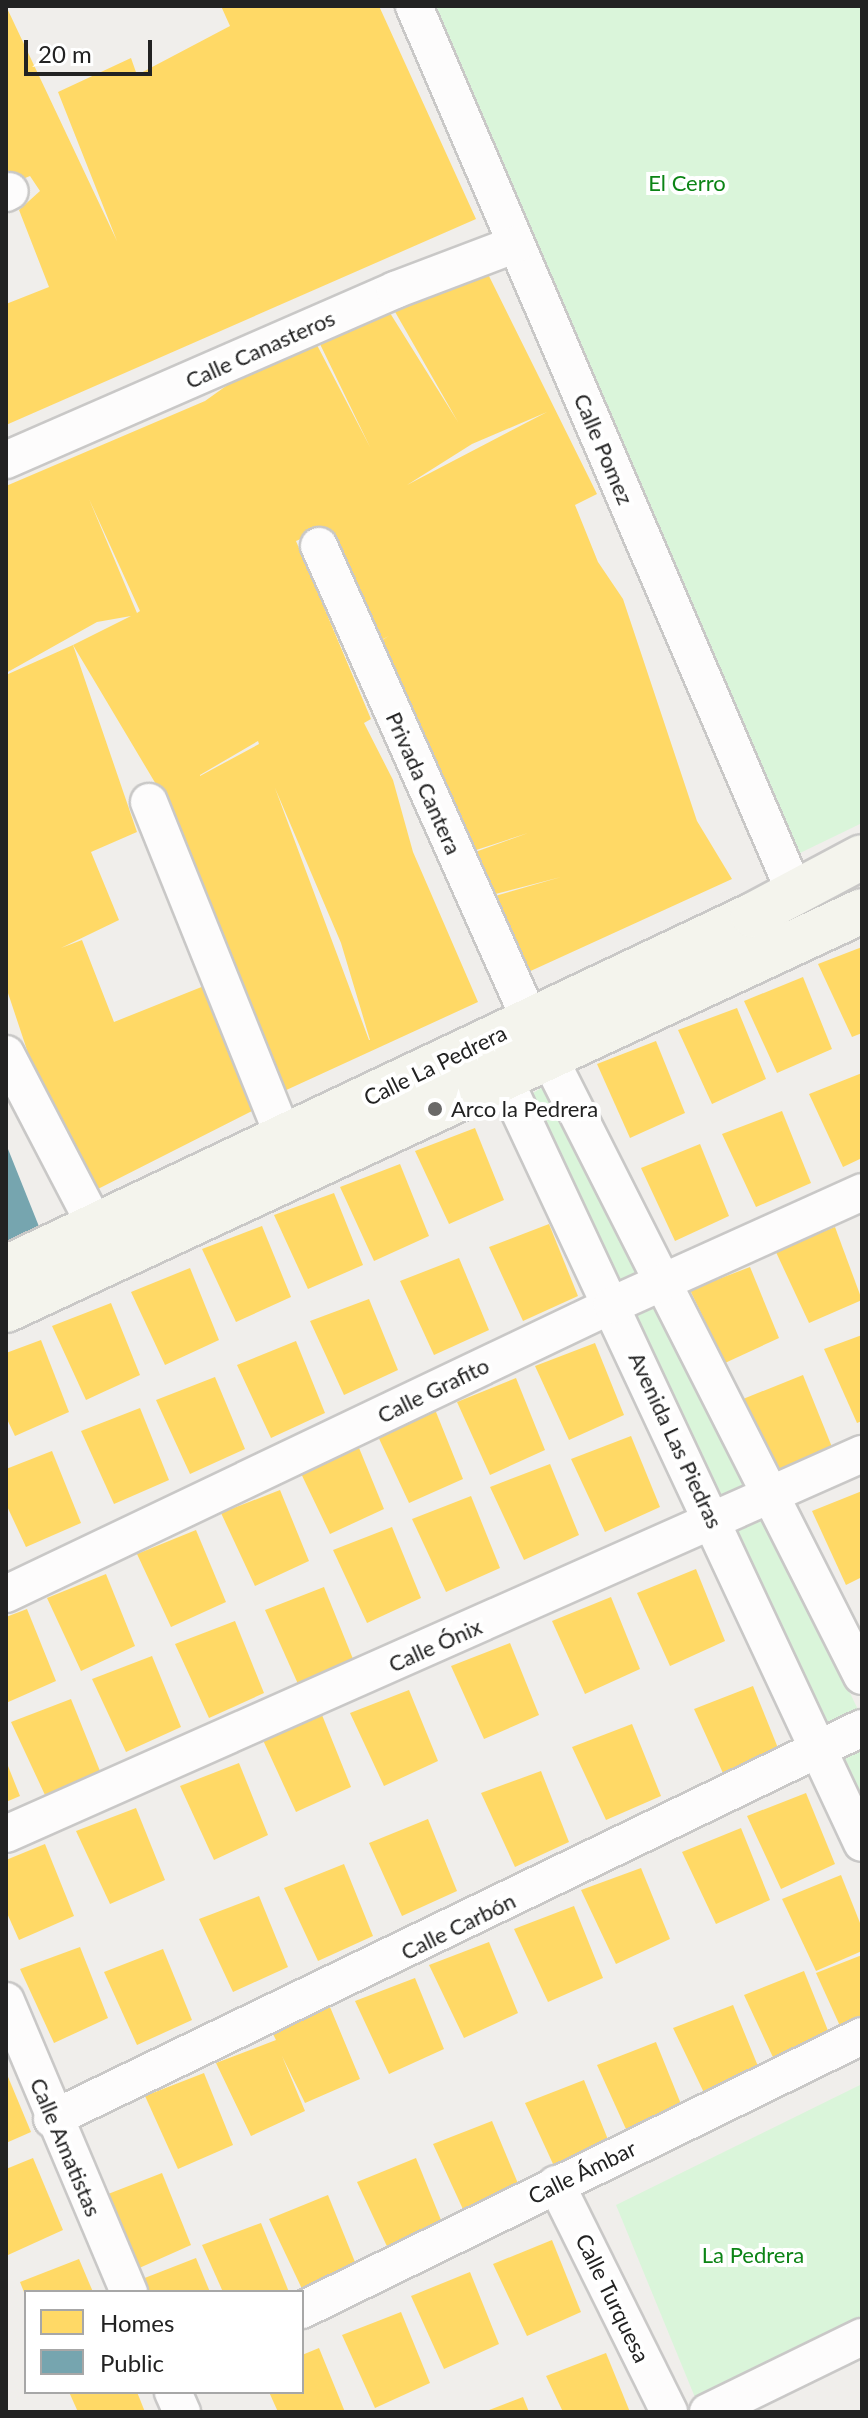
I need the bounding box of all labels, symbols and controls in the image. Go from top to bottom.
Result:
scale bar [28,24,156,74]
text: 20 m [38,39,92,68]
park label: El Cerro [648,170,726,196]
street label: Calle Canasteros [181,304,339,394]
street label: Calle Pomez [569,390,639,508]
street label: Privada Cantera [381,708,467,858]
street label: Calle La Pedrera [359,1019,511,1111]
place label: Arco la Pedrera [451,1096,598,1122]
marker: Arco la Pedrera [426,1100,444,1118]
street label: Avenida Las Piedras [624,1348,728,1532]
street label: Calle Grafito [373,1352,493,1428]
street label: Calle Ónix [384,1613,486,1677]
street label: Calle Carbón [397,1887,519,1965]
street label: Calle Amatistas [25,2074,107,2220]
street label: Calle Ámbar [523,2134,641,2210]
street label: Calle Turquesa [570,2229,656,2367]
park label: La Pedrera [702,2242,804,2268]
legend [24,2290,304,2394]
text: Homes [100,2308,174,2337]
text: Public [100,2348,164,2377]

